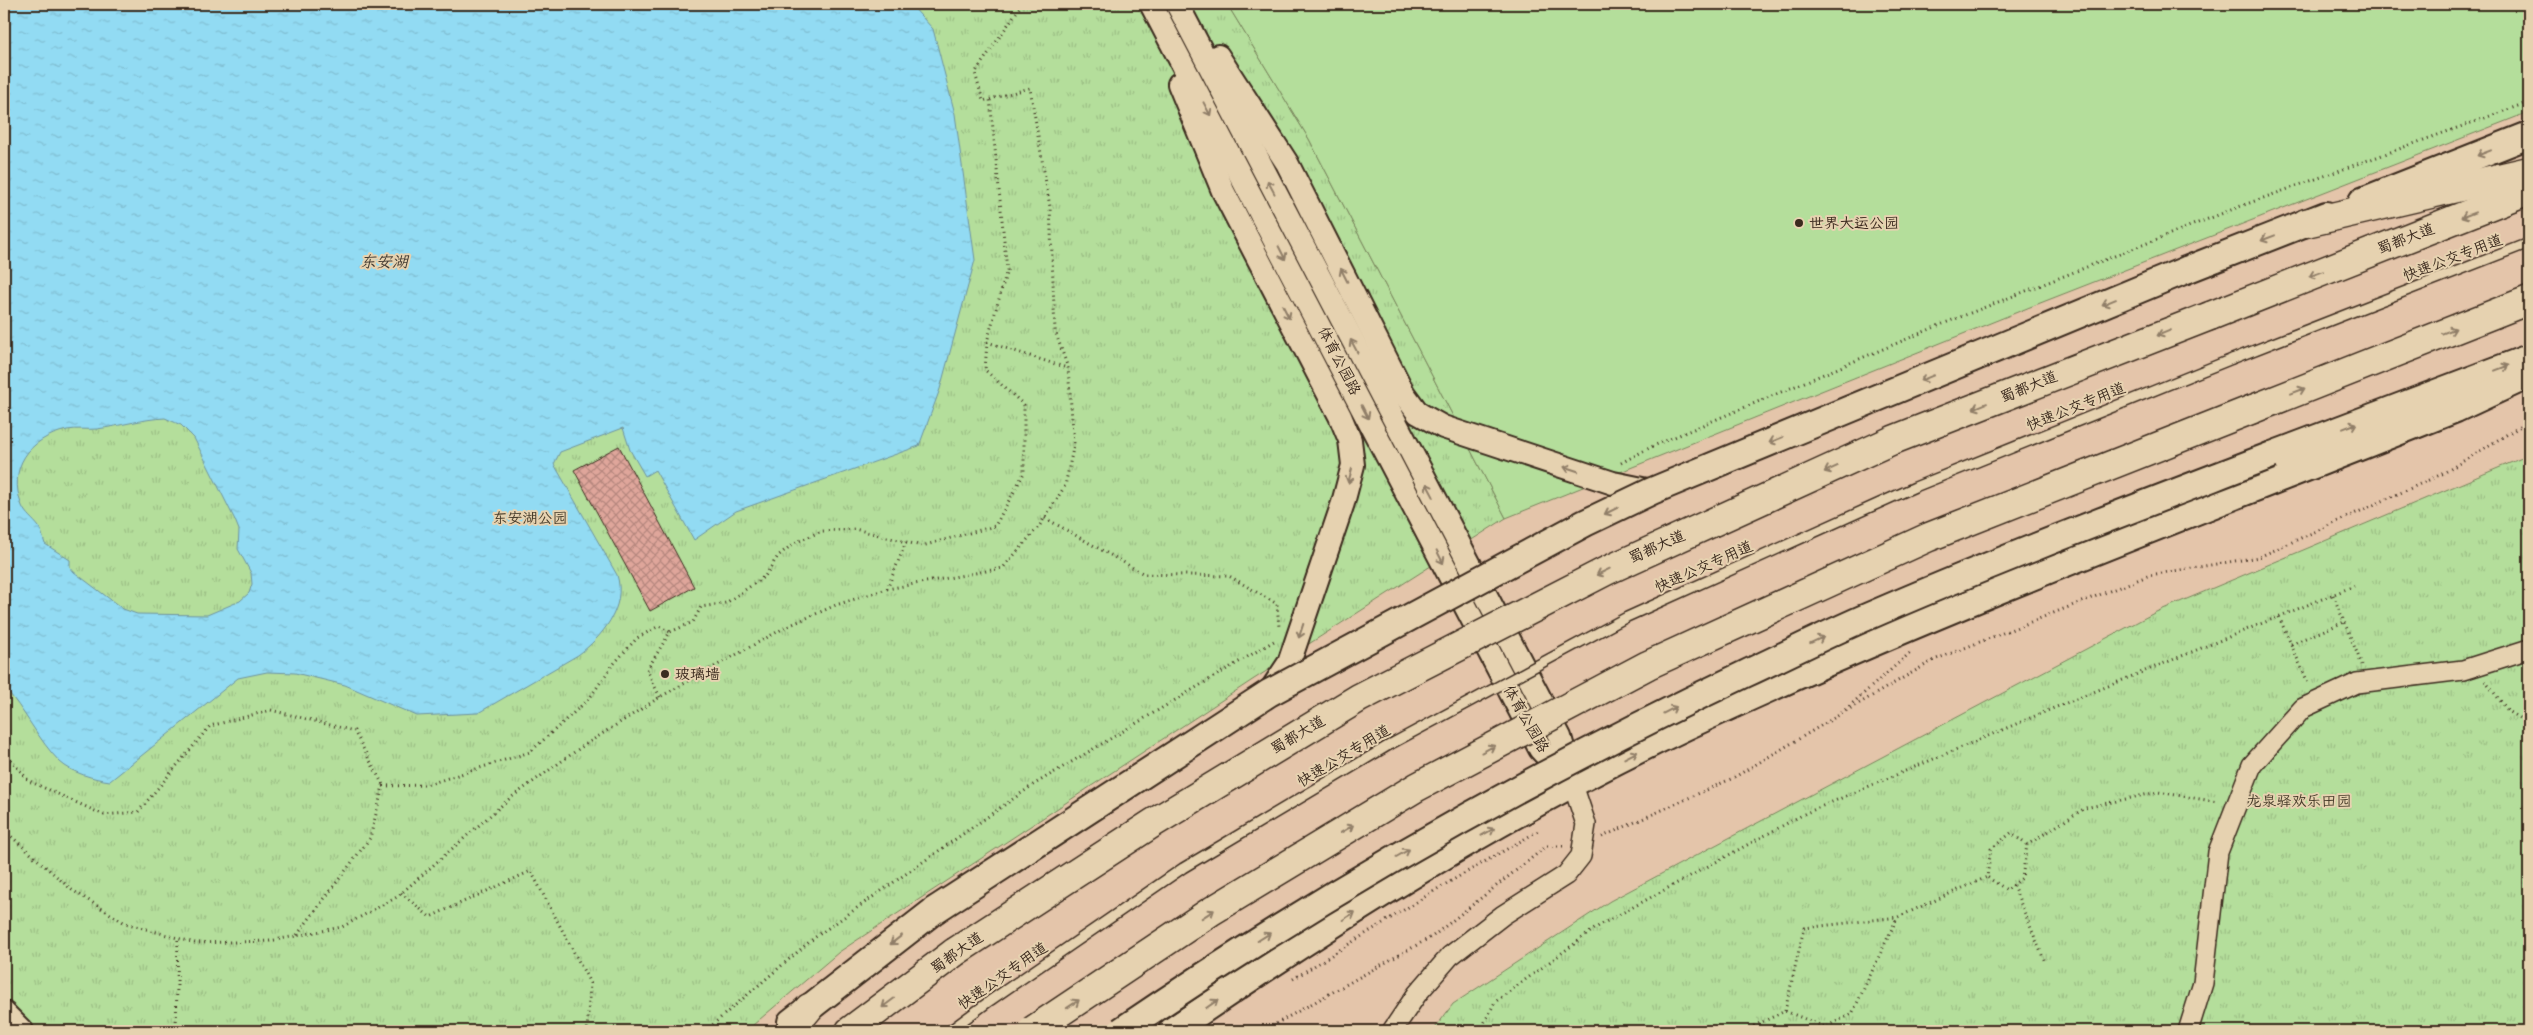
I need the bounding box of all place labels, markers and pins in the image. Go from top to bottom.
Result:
place label: 世界大运公园 [1809,214,1899,233]
marker: 世界大运公园 [1793,217,1805,229]
place label: 玻璃墙 [675,665,720,684]
marker: 玻璃墙 [659,668,671,680]

